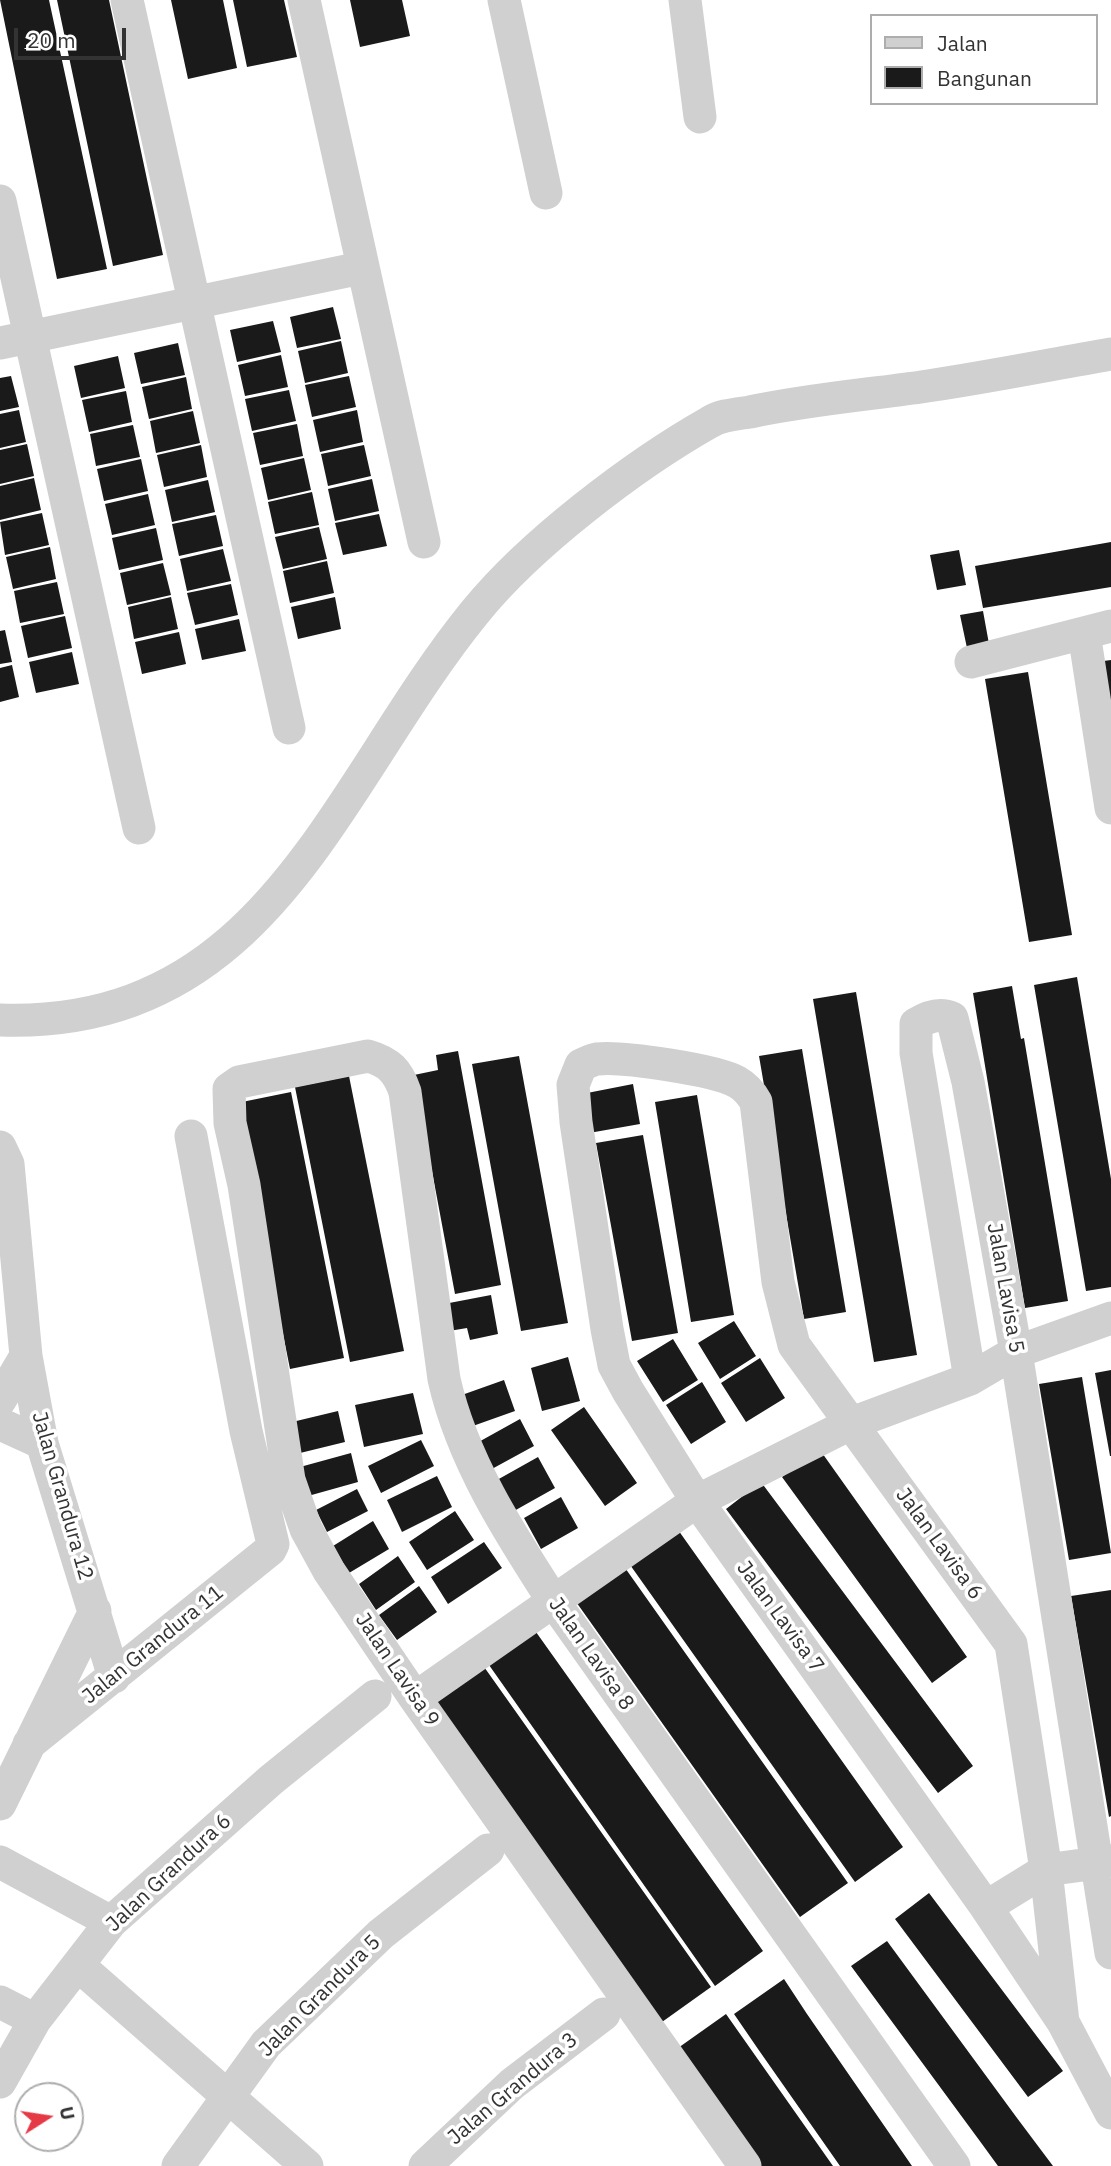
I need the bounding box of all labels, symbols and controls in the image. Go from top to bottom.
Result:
scale bar [18,14,130,58]
legend [870,14,1097,105]
text: 20 m [27,26,76,54]
text: Jalan [937,29,988,57]
text: Bangunan [937,64,1032,92]
street label: Jalan Lavisa 5 [981,1221,1029,1355]
street label: Jalan Grandura 12 [26,1409,98,1583]
street label: Jalan Lavisa 6 [890,1483,988,1605]
street label: Jalan Lavisa 7 [731,1556,829,1678]
street label: Jalan Grandura 11 [77,1580,229,1710]
street label: Jalan Lavisa 8 [543,1593,639,1715]
street label: Jalan Lavisa 9 [350,1608,444,1732]
street label: Jalan Grandura 6 [101,1809,237,1937]
street label: Jalan Grandura 5 [254,1930,386,2062]
street label: Jalan Grandura 3 [443,2027,583,2151]
north arrow [14,2082,84,2152]
text: U [54,2104,81,2122]

